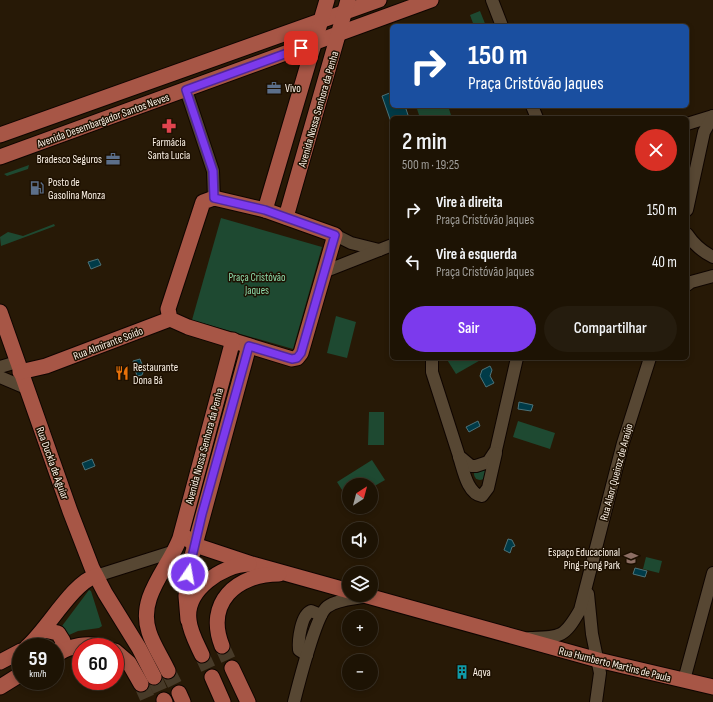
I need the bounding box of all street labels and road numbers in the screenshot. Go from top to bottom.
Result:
street label: Avenida Nossa Senhora da Penha [295,50,341,169]
street label: Avenida Desembargador Santos Neves [34,90,171,151]
street label: Rua Almirante Soído [71,324,145,363]
street label: Avenida Nossa Senhora da Penha [182,387,226,507]
street label: Rua Alaor Queiroz de Araújo [597,422,636,522]
street label: Rua Duckla de Aguiar [33,425,72,501]
street label: Rua Humberto Martins de Paula [558,644,672,685]

